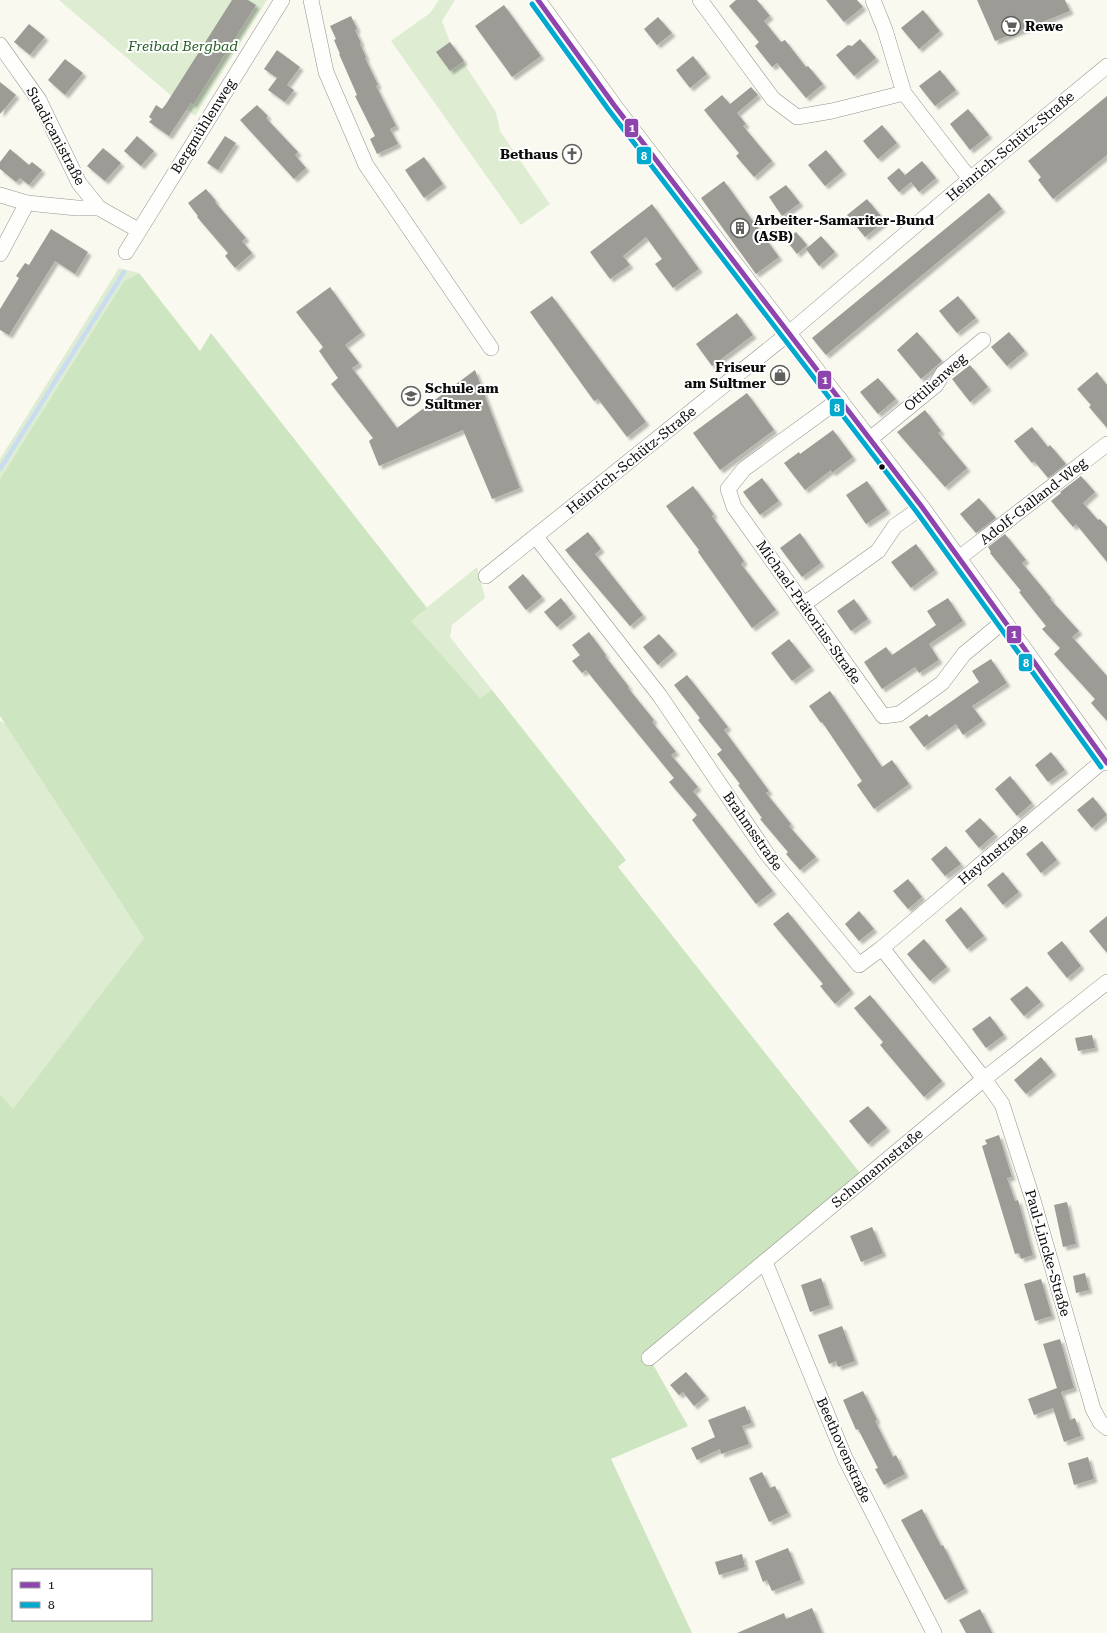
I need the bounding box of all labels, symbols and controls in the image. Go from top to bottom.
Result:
supermarket icon: Rewe [1000,15,1022,37]
place label: Rewe [1025,18,1063,34]
park label: Freibad Bergbad [127,38,238,54]
street label: Bergmühlenweg [167,76,239,176]
street label: Suadicanistraße [23,84,89,188]
street label: Heinrich-Schütz-Straße [943,88,1077,204]
line badge: 1 [624,118,639,138]
text: 1 [629,122,635,135]
church icon: Bethaus [561,143,583,165]
place label: Bethaus [500,146,558,162]
line badge: 8 [636,146,652,165]
text: 8 [641,150,647,163]
place label: Arbeiter-Samariter-Bund (ASB) [754,212,935,244]
building icon: Arbeiter-Samariter-Bund (ASB) [729,217,751,239]
street label: Ottilienweg [900,350,970,414]
place label: Friseur am Sultmer [684,359,767,391]
shop icon: Friseur am Sultmer [769,364,791,386]
line badge: 1 [817,370,832,390]
text: 1 [822,374,828,387]
place label: Schule am Sultmer [425,380,499,412]
school or university icon: Schule am Sultmer [400,385,422,407]
line badge: 8 [829,398,845,417]
text: 8 [834,402,840,415]
street label: Heinrich-Schütz-Straße [563,403,699,517]
street label: Adolf-Galland-Weg [976,454,1090,548]
unlabelled marker [877,462,887,472]
street label: Michael-Prätorius-Straße [753,537,865,687]
line badge: 1 [1006,625,1022,644]
text: 1 [1011,628,1017,641]
line badge: 8 [1018,653,1033,672]
text: 8 [1023,657,1029,670]
street label: Brahmsstraße [720,789,786,874]
street label: Haydnstraße [955,820,1031,888]
street label: Schumannstraße [828,1125,926,1211]
street label: Paul-Lincke-Straße [1022,1188,1074,1319]
street label: Beethovenstraße [814,1395,875,1505]
legend [12,1569,152,1621]
text: 1 [48,1578,55,1592]
text: 8 [48,1598,55,1612]

